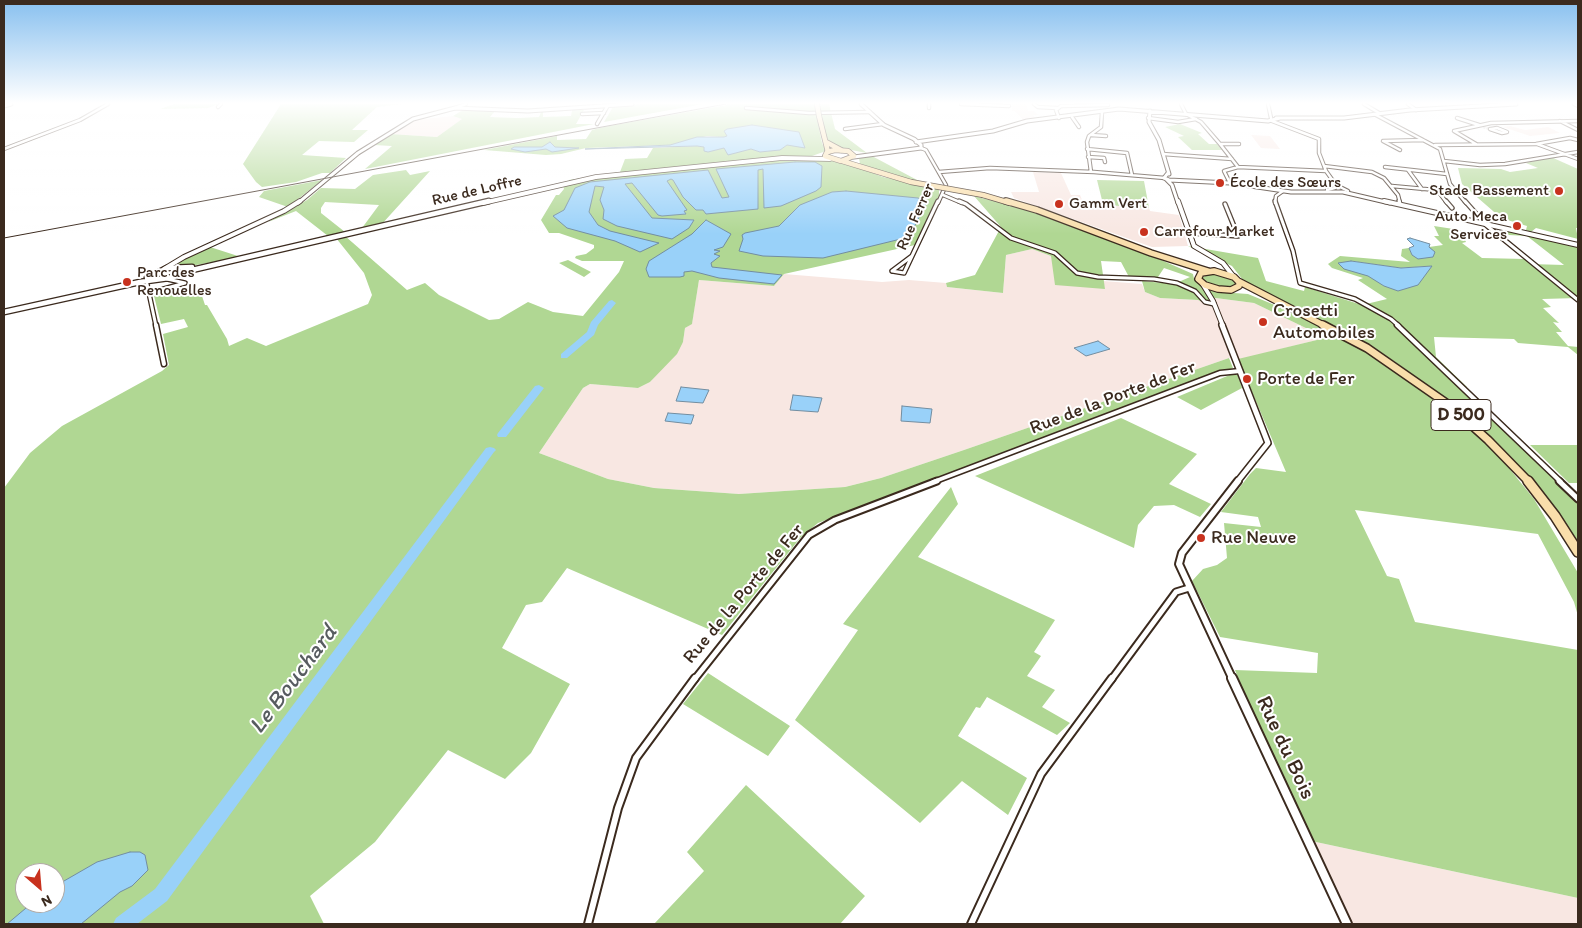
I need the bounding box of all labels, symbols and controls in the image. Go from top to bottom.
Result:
street label: Rue de Loffre [430,171,524,211]
place label: École des Sœurs [1230,173,1341,193]
marker: École des Sœurs [1214,177,1226,189]
street label: Rue Ferrer [893,180,939,254]
place label: Stade Bassement [1429,181,1549,201]
marker: Stade Bassement [1553,185,1565,197]
place label: Gamm Vert [1069,194,1147,214]
marker: Gamm Vert [1053,198,1065,210]
place label: Auto Meca Services [1435,207,1507,245]
marker: Auto Meca Services [1511,220,1523,232]
place label: Carrefour Market [1154,222,1275,242]
marker: Carrefour Market [1138,226,1150,238]
place label: Parc des Renouelles [137,263,212,301]
marker: Parc des Renouelles [121,276,133,288]
place label: Crosetti Automobiles [1273,300,1375,344]
marker: Crosetti Automobiles [1257,316,1269,328]
street label: Rue de la Porte de Fer [1027,356,1199,440]
place label: Porte de Fer [1257,368,1354,390]
marker: Porte de Fer [1241,373,1253,385]
road number: D 500 [1431,400,1491,430]
street label: Rue de la Porte de Fer [679,519,809,669]
place label: Rue Neuve [1211,527,1296,549]
marker: Rue Neuve [1195,532,1207,544]
water label: Le Bouchard [244,620,344,740]
street label: Rue du Bois [1250,692,1320,804]
north arrow [15,863,65,913]
text: N [39,891,55,911]

